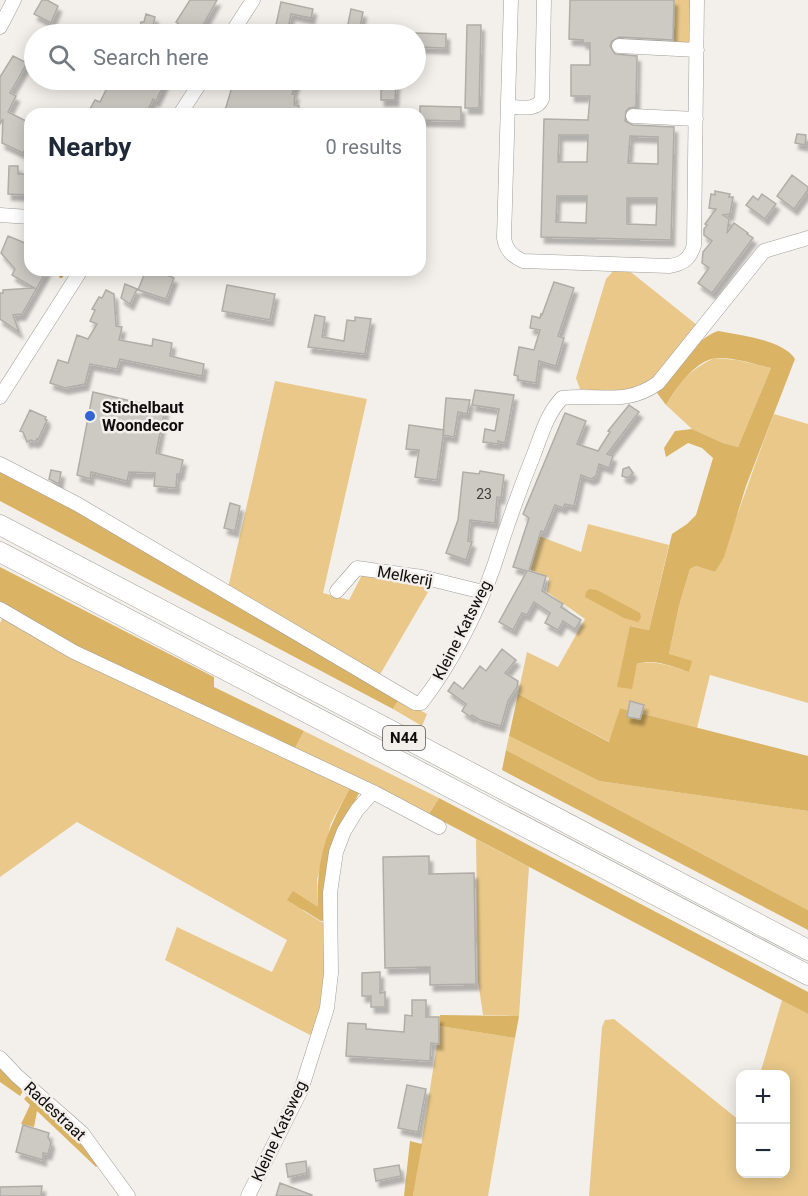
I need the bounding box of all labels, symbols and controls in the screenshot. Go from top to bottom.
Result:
search box [24,24,426,90]
icon: search [45,41,78,74]
text: Search here [93,45,209,70]
text: Nearby [48,132,131,162]
text: 0 results [326,135,402,159]
place label: Stichelbaut Woondecor [102,398,184,435]
marker: Stichelbaut Woondecor [83,409,97,423]
house number: 23 [476,486,492,502]
street label: Melkerij [376,562,434,590]
street label: Kleine Katsweg [429,577,495,683]
road number: N44 [383,726,425,750]
map controls [736,1070,790,1178]
button: + [736,1070,790,1124]
street label: Kleine Katsweg [247,1077,311,1185]
street label: Radestraat [20,1078,90,1144]
button: − [736,1124,790,1178]

